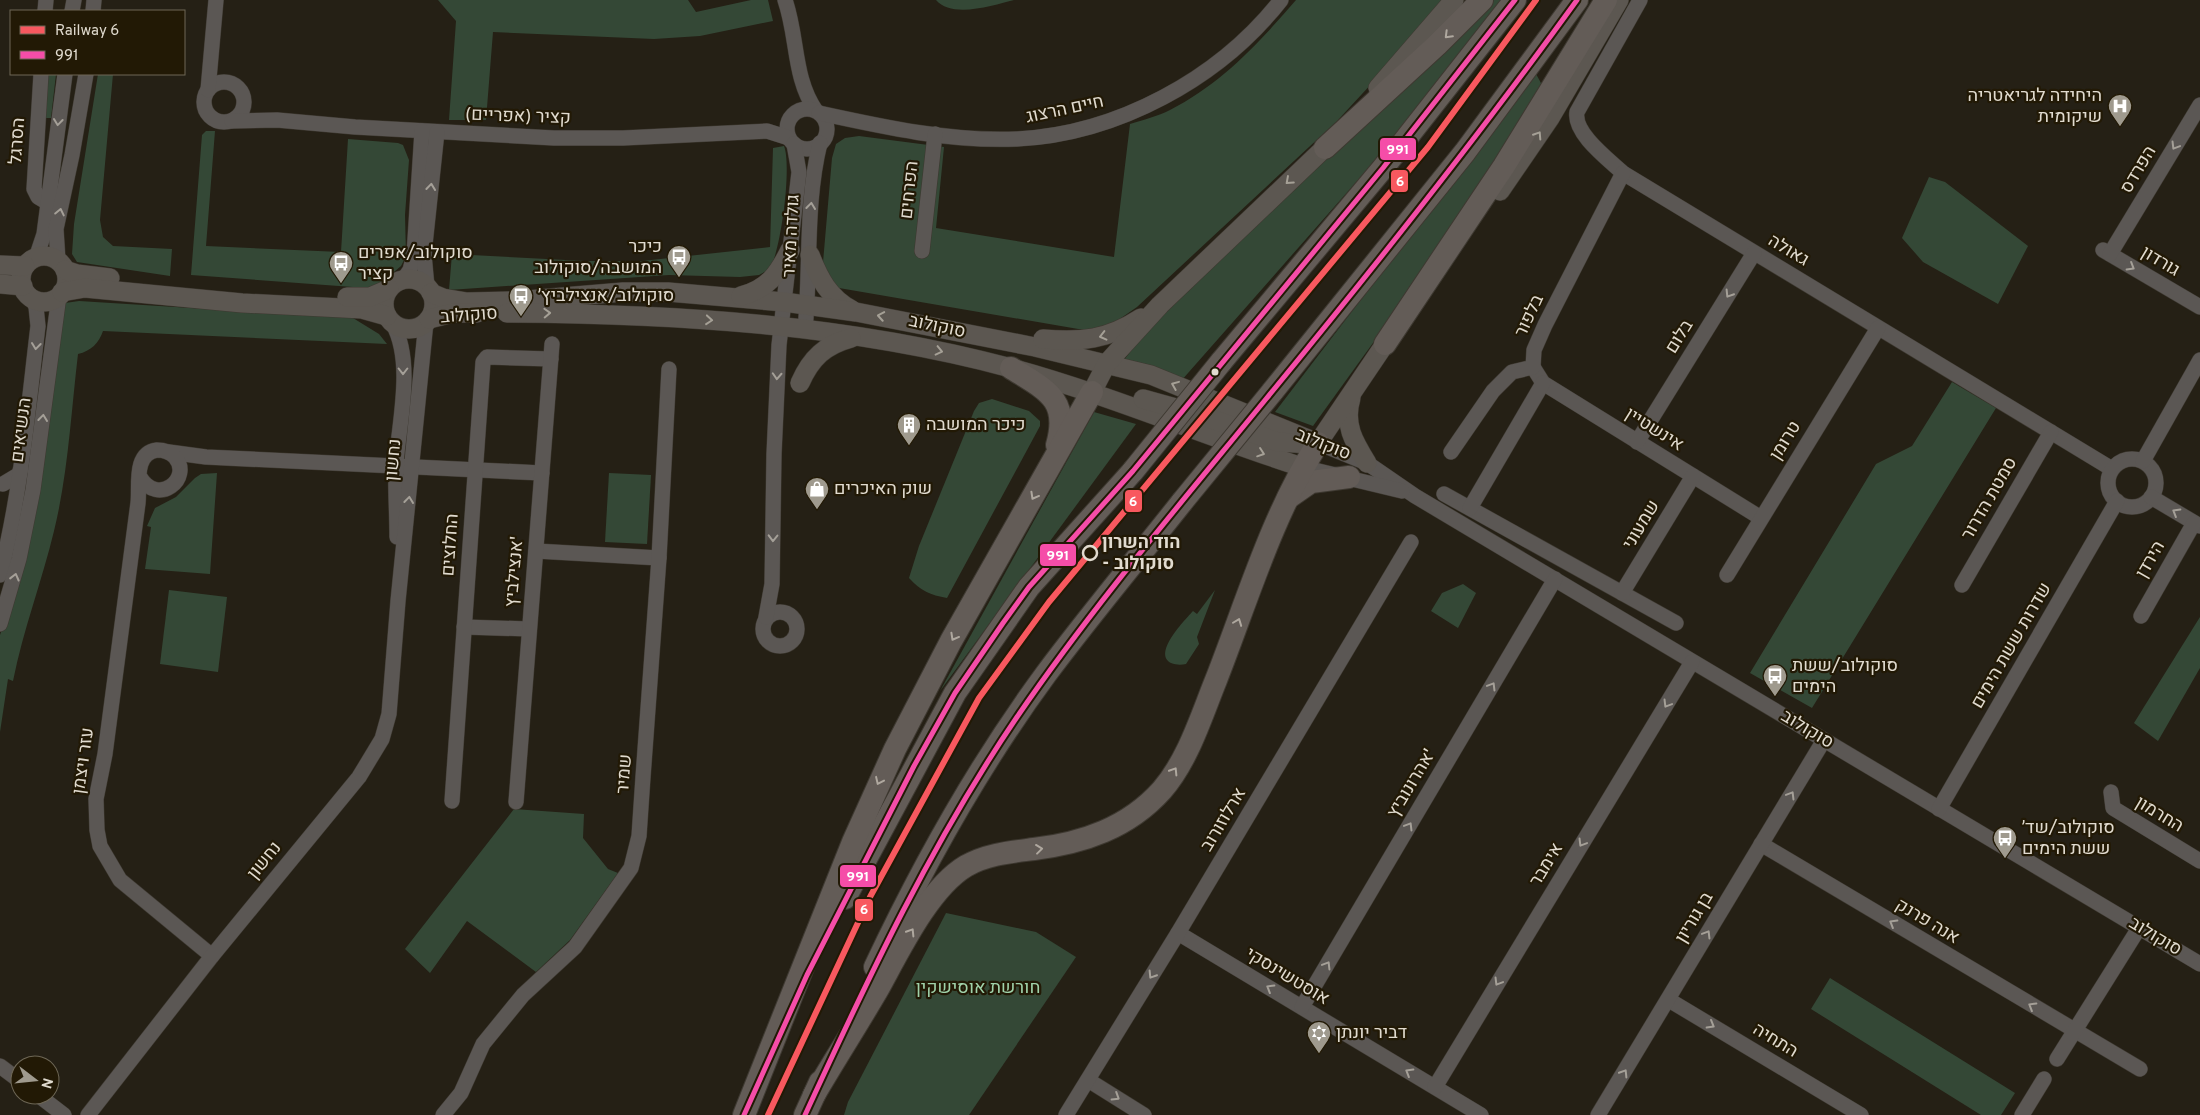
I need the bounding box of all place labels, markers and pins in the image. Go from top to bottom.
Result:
place label: היחידה לגריאטריה שיקומית [1967,85,2102,129]
hospital icon: היחידה לגריאטריה שיקומית [2107,93,2133,127]
place label: כיכר המושבה/סוקולוב [534,236,662,280]
place label: סוקולוב/אפרים קציר [358,242,473,286]
bus stop icon: כיכר המושבה/סוקולוב [666,244,692,278]
bus stop icon: סוקולוב/אפרים קציר [328,250,354,284]
bus stop icon: סוקולוב/אנצילביץ׳ [508,283,534,317]
place label: סוקולוב/אנצילביץ׳ [538,285,674,308]
unlabelled marker [1210,367,1220,377]
building icon: כיכר המושבה [896,412,922,446]
place label: כיכר המושבה [926,414,1026,437]
shop icon: שוק האיכרים [804,476,830,510]
place label: שוק האיכרים [834,478,932,501]
place label: הוד השרון - סוקולוב [1102,532,1181,576]
marker: הוד השרון - סוקולוב [1082,545,1098,561]
place label: סוקולוב/ששת הימים [1792,655,1898,699]
bus stop icon: סוקולוב/ששת הימים [1762,663,1788,697]
place label: סוקולוב/שד׳ ששת הימים [2022,817,2115,861]
bus stop icon: סוקולוב/שד׳ ששת הימים [1992,825,2018,859]
synagogue icon: דביר יונתן [1306,1020,1332,1054]
place label: דביר יונתן [1336,1022,1407,1045]

